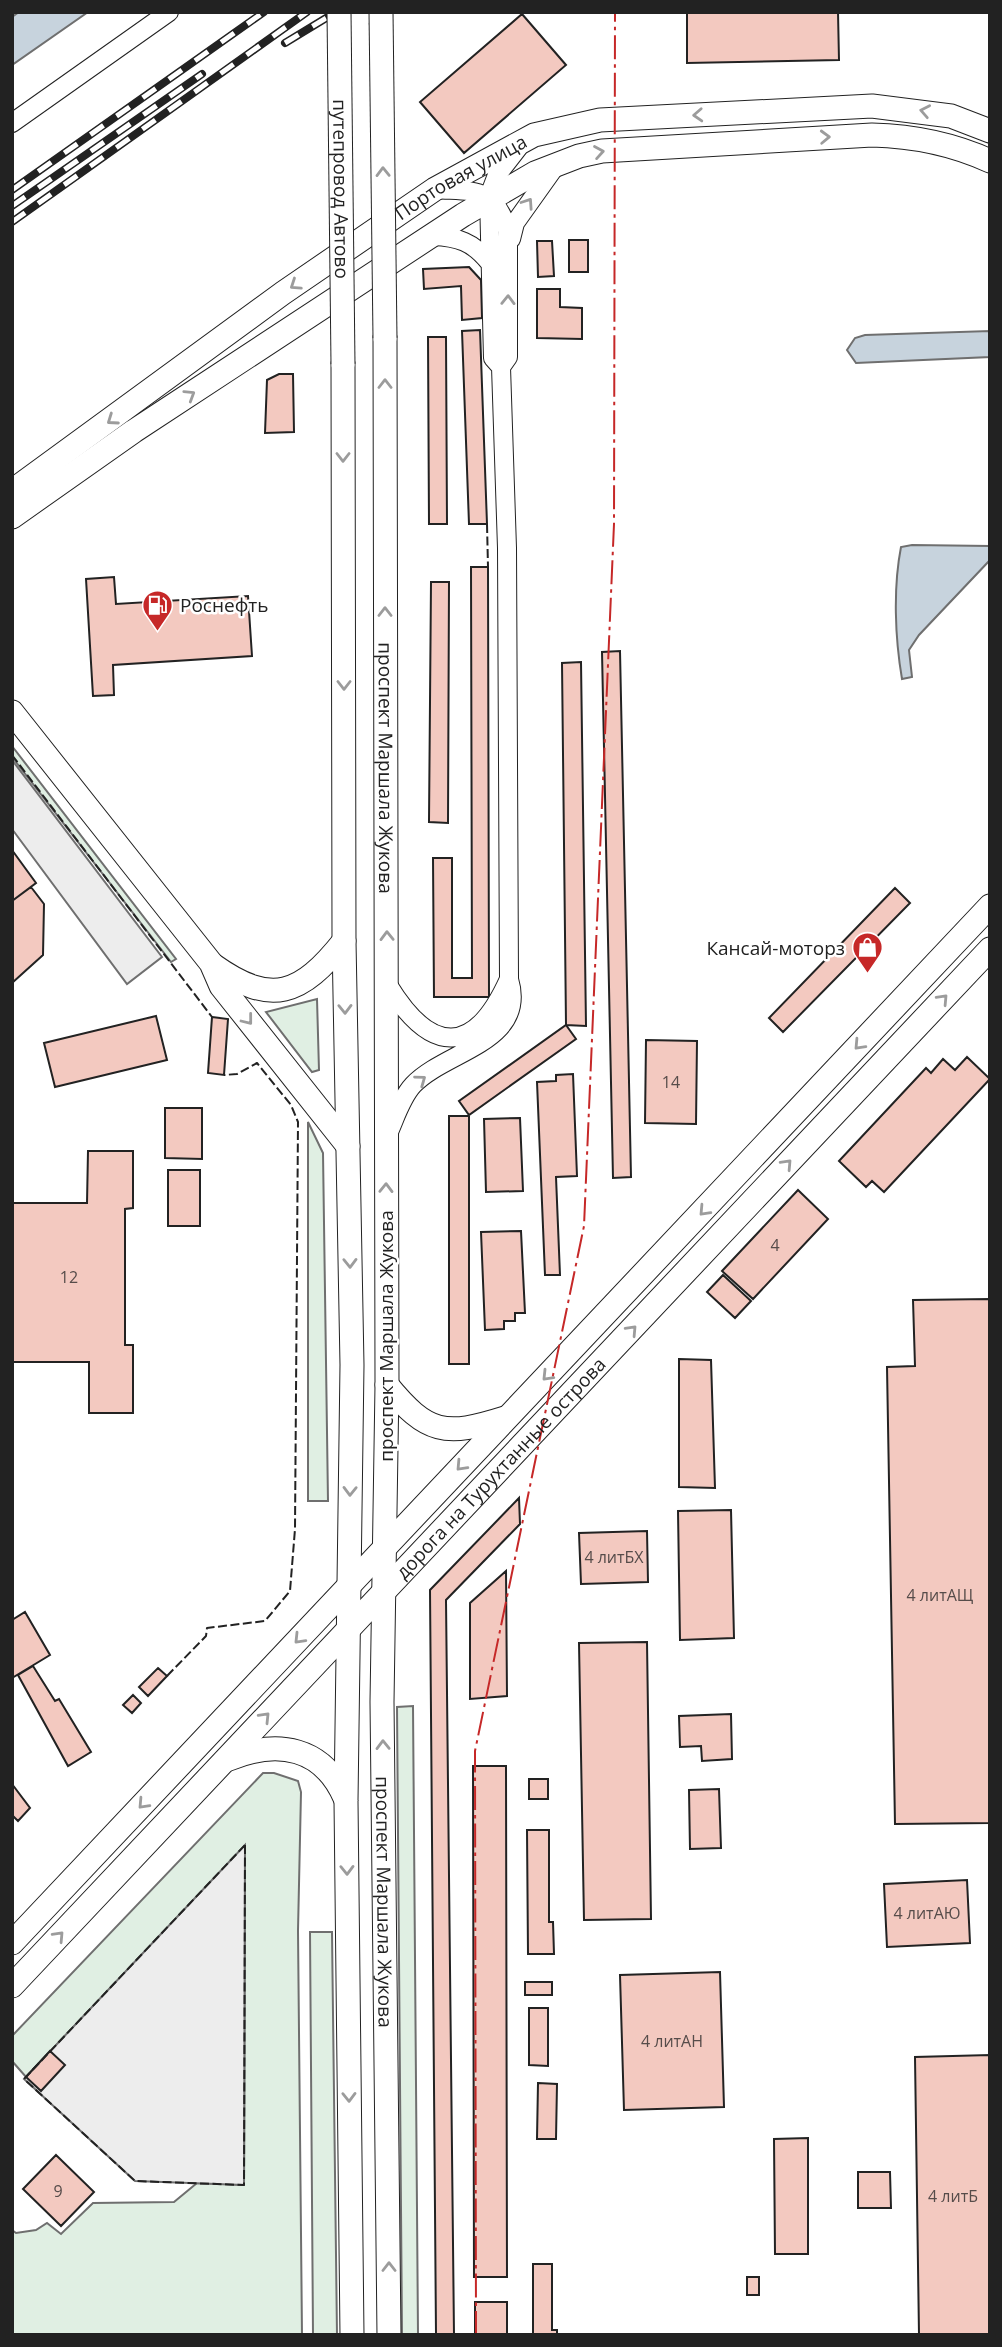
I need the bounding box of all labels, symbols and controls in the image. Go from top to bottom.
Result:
street label: путепровод Автово [327,99,355,279]
one-way arrow [919,105,931,120]
one-way arrow [692,107,703,122]
street label: Портовая улица [389,128,531,226]
one-way arrow [820,129,831,144]
one-way arrow [593,145,605,160]
one-way arrow [375,166,390,177]
one-way arrow [520,198,533,211]
one-way arrow [290,277,303,289]
one-way arrow [500,295,516,305]
one-way arrow [377,379,393,389]
one-way arrow [182,391,195,404]
one-way arrow [107,412,120,424]
one-way arrow [335,452,351,463]
fuel station icon: Роснефть [140,588,174,632]
place label: Роснефть [180,592,268,618]
one-way arrow [377,606,393,617]
street label: проспект Маршала Жукова [373,642,399,894]
one-way arrow [337,679,352,690]
one-way arrow [379,930,395,940]
shop icon: Кансай-моторз [851,931,885,975]
place label: Кансай-моторз [706,935,845,961]
one-way arrow [935,994,947,1007]
one-way arrow [337,1004,353,1015]
one-way arrow [240,1013,253,1025]
one-way arrow [855,1037,867,1050]
house number: 14 [662,1071,680,1093]
one-way arrow [414,1076,426,1088]
one-way arrow [779,1159,792,1172]
one-way arrow [378,1182,394,1192]
one-way arrow [699,1203,712,1216]
street label: проспект Маршала Жукова [373,1210,399,1462]
house number: 4 [770,1234,780,1256]
one-way arrow [342,1258,358,1269]
house number: 12 [60,1266,78,1288]
one-way arrow [623,1325,636,1338]
street label: дорога на Турухтанные острова [390,1352,611,1584]
one-way arrow [542,1368,555,1381]
one-way arrow [457,1458,469,1471]
one-way arrow [342,1486,358,1496]
house number: 4 литБХ [584,1546,644,1568]
house number: 4 литАЩ [907,1584,974,1606]
one-way arrow [295,1631,308,1644]
one-way arrow [257,1713,270,1726]
one-way arrow [375,1739,390,1750]
street label: проспект Маршала Жукова [370,1776,399,2028]
one-way arrow [138,1796,151,1809]
one-way arrow [339,1865,355,1875]
house number: 4 литАЮ [893,1902,961,1924]
one-way arrow [51,1932,63,1945]
house number: 4 литАН [641,2030,703,2052]
one-way arrow [341,2092,357,2103]
house number: 9 [53,2180,63,2202]
house number: 4 литБ [928,2185,978,2207]
one-way arrow [381,2261,396,2272]

